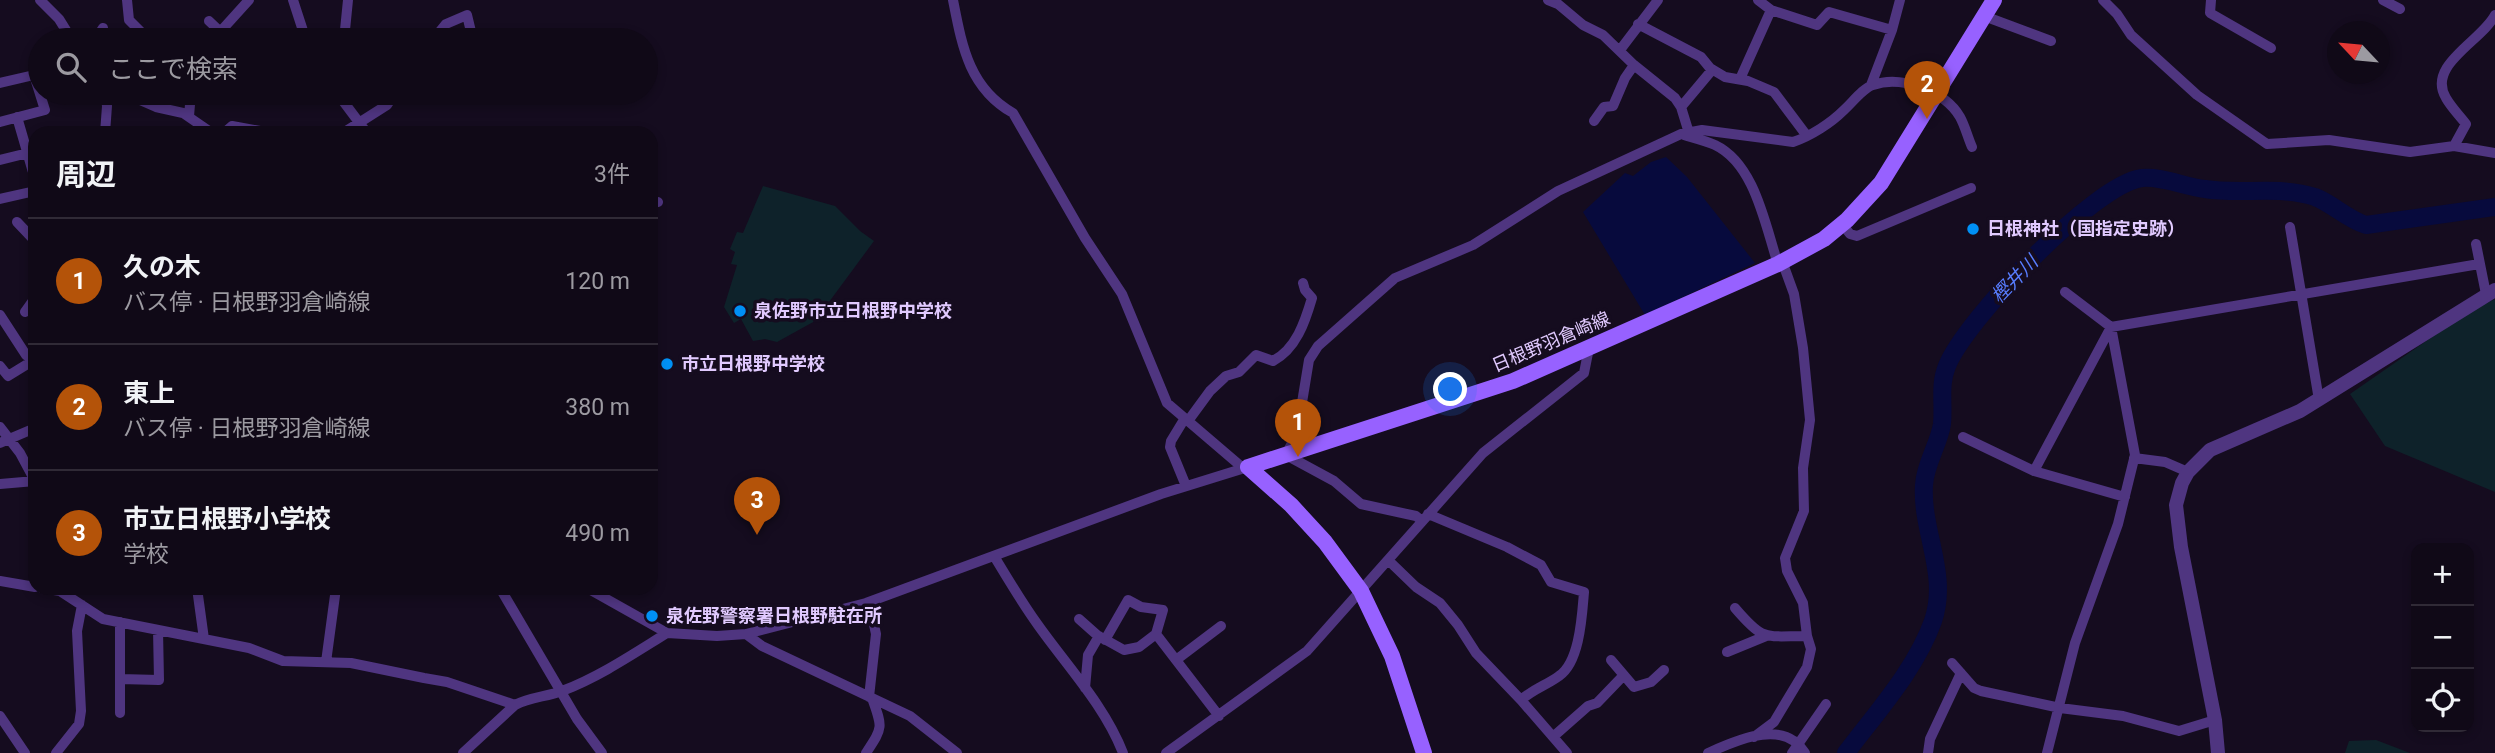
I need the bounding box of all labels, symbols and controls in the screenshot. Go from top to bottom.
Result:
north arrow [2327,21,2390,84]
search box [28,28,658,105]
icon: search [52,48,90,86]
text: ここで検索 [108,54,238,84]
pin: 2 [1904,61,1950,119]
text: 周辺 [56,157,116,192]
text: 3件 [594,161,630,188]
place label: 日根神社（国指定史跡） [1987,218,2185,239]
marker: 日根神社（国指定史跡） [1965,221,1981,237]
water label: 樫井川 [1986,249,2044,308]
text: 久の木 [123,252,201,282]
text: 1 [72,268,86,295]
text: 120 m [565,268,630,295]
text: バス停 · 日根野羽倉崎線 [123,289,370,316]
place label: 泉佐野市立日根野中学校 [754,300,952,321]
marker: 泉佐野市立日根野中学校 [732,303,748,319]
street label: 日根野羽倉崎線 [1489,307,1613,376]
place label: 市立日根野中学校 [681,353,825,374]
marker: 市立日根野中学校 [659,356,675,372]
your location [1433,372,1467,406]
text: 東上 [123,378,175,408]
text: 2 [72,394,86,421]
text: 380 m [565,394,630,421]
pin: 1 [1275,399,1321,457]
text: バス停 · 日根野羽倉崎線 [123,415,370,442]
pin: 3 [734,477,780,535]
text: 市立日根野小学校 [123,504,331,534]
text: 3 [72,520,86,547]
text: 490 m [565,520,630,547]
text: 学校 [123,541,169,568]
map controls [2411,543,2474,732]
button: + [2411,543,2474,606]
place label: 泉佐野警察署日根野駐在所 [666,605,882,626]
button: − [2411,606,2474,669]
marker: 泉佐野警察署日根野駐在所 [644,608,660,624]
button: locate [2411,669,2474,732]

